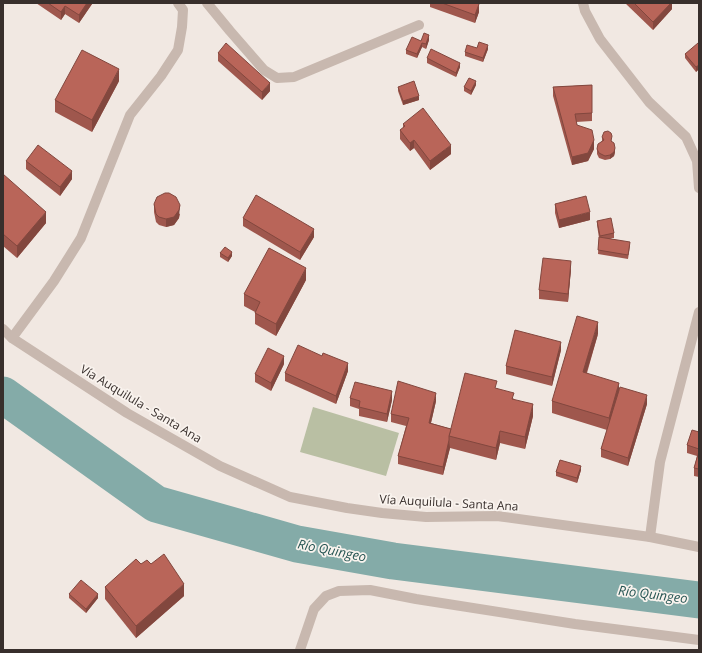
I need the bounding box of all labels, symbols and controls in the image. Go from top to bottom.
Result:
street label: Vía Auquilula - Santa Ana [77,360,205,447]
street label: Vía Auquilula - Santa Ana [379,490,519,515]
water label: Río Quingeo [296,535,368,565]
water label: Río Quingeo [617,581,689,607]

